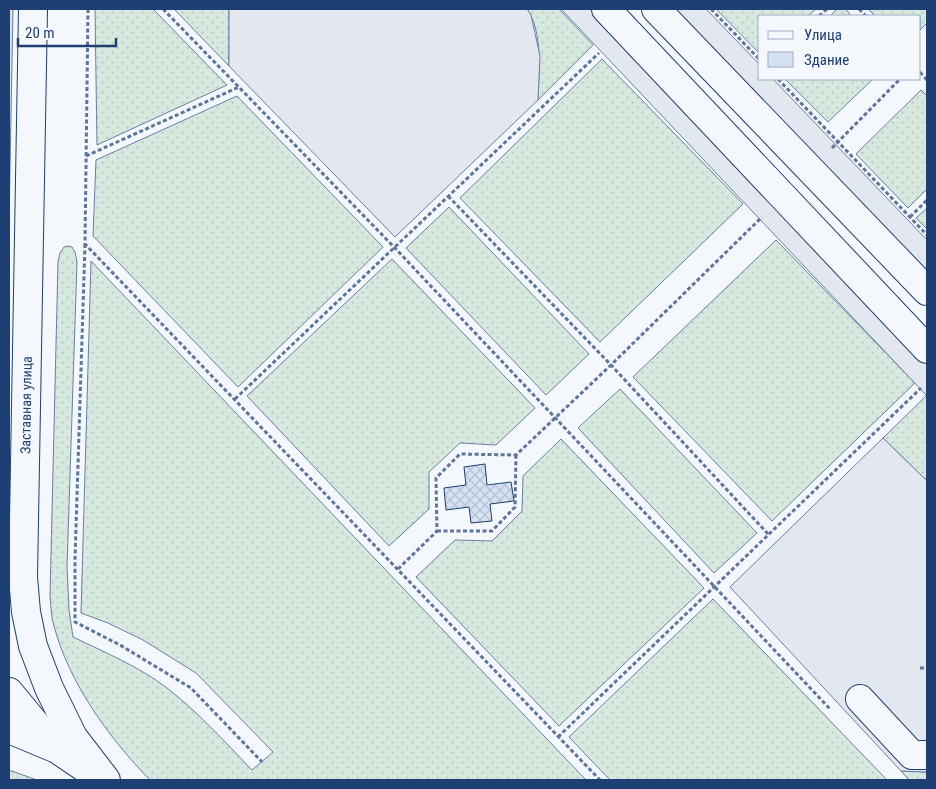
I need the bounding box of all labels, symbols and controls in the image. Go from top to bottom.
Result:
scale bar [18,15,115,47]
legend [758,15,921,80]
text: 20 m [25,24,55,42]
text: Улица [804,26,842,44]
text: Здание [804,51,849,69]
street label: Заставная улица [17,356,35,454]

